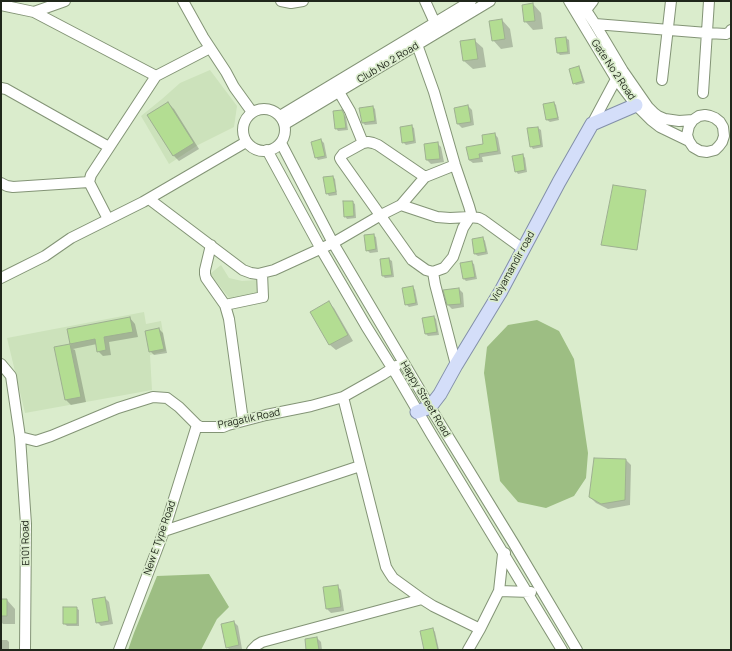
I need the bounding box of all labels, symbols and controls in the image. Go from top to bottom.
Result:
street label: Gate No 2 Road [588,37,638,103]
street label: Club No 2 Road [355,40,421,86]
street label: Vidyamandir road [488,229,538,305]
street label: Happy Street Road [398,359,452,439]
street label: Pragatik Road [217,407,281,431]
street label: New E Type Road [142,499,178,577]
street label: E101 Road [20,520,32,566]

